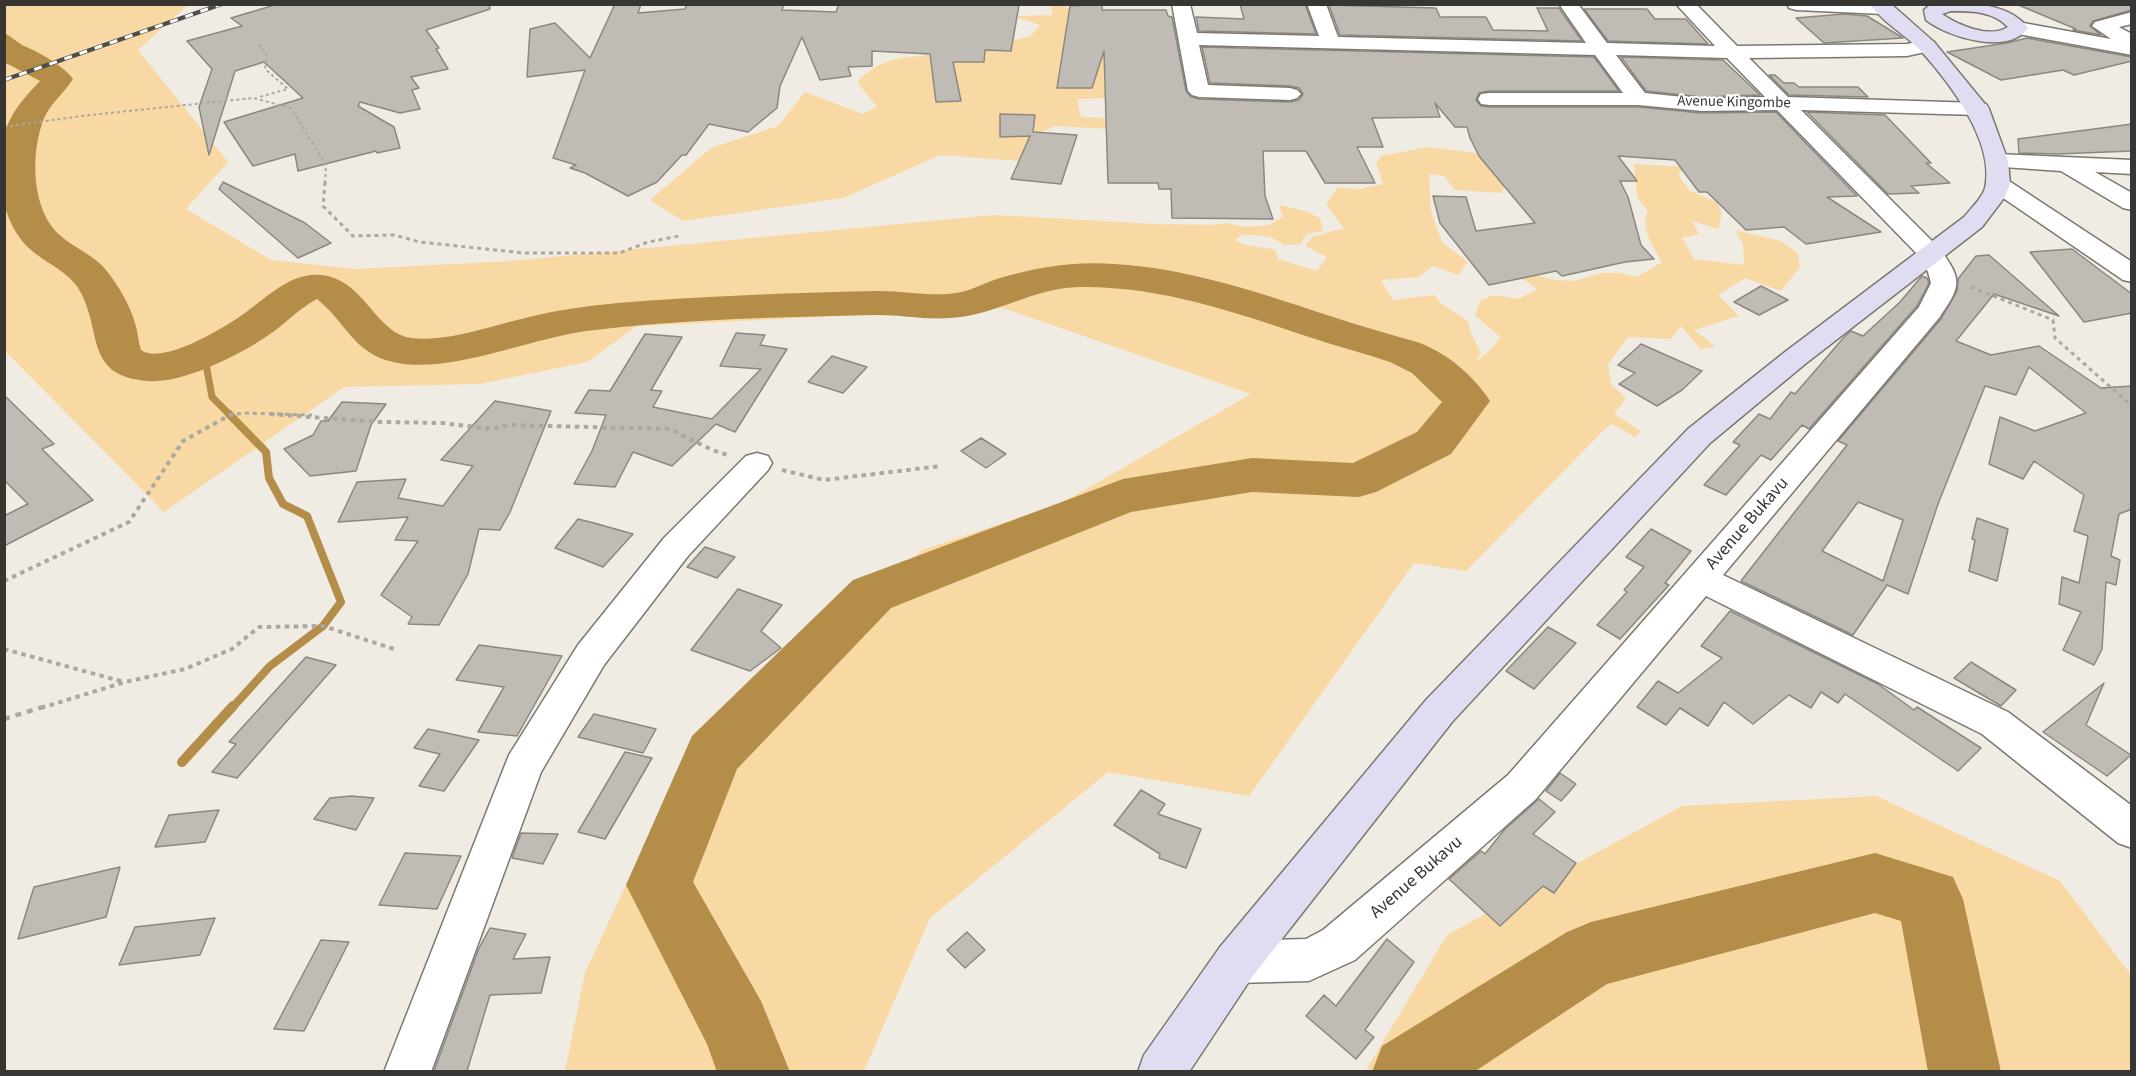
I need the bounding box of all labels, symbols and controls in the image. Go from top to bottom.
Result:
street label: Avenue Kingombe [1677,93,1791,113]
street label: Avenue Bukavu [1702,473,1794,575]
street label: Avenue Bukavu [1366,832,1468,924]

